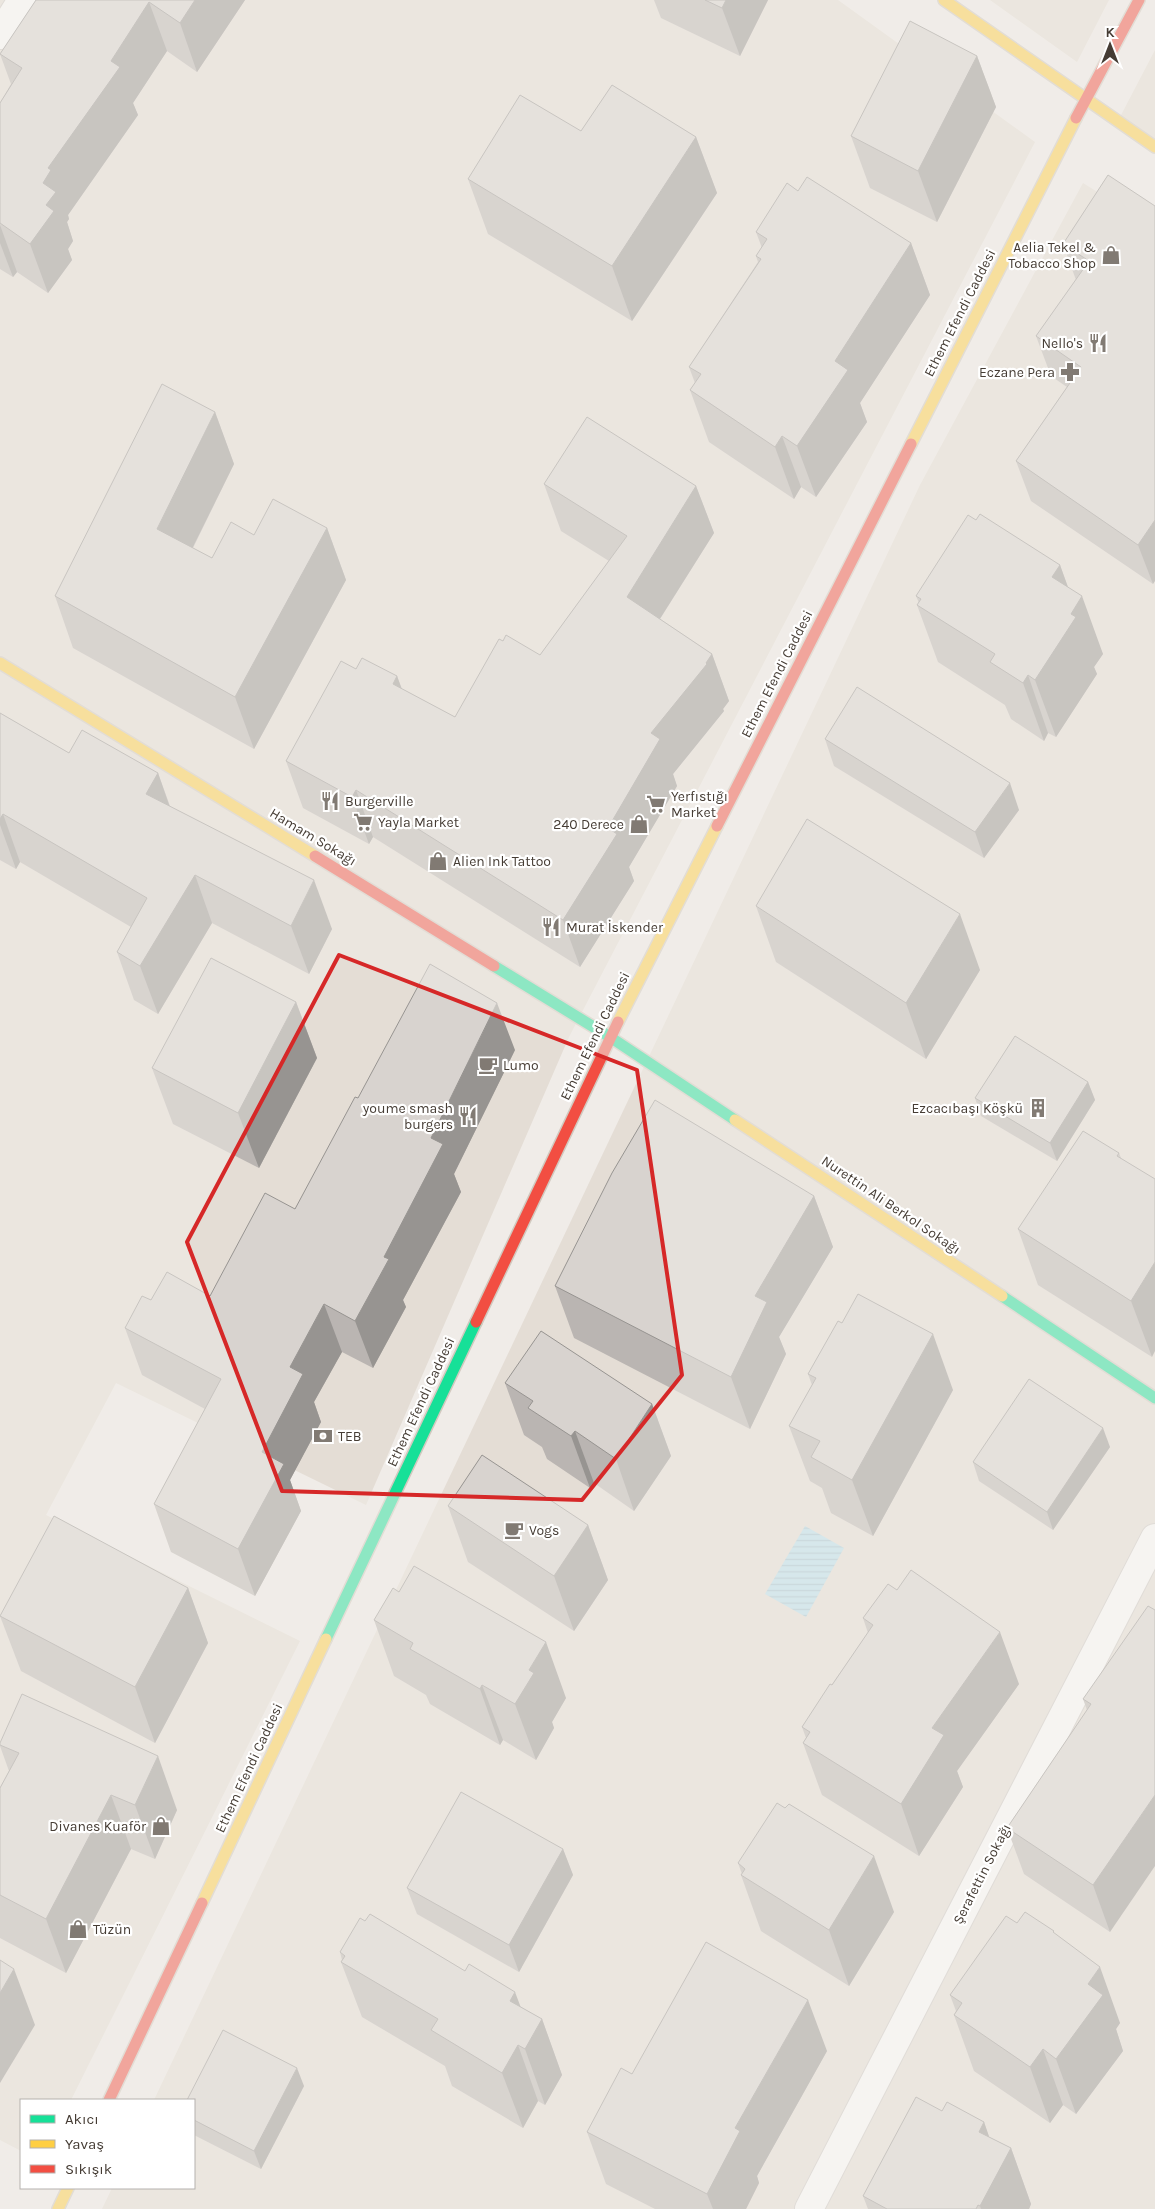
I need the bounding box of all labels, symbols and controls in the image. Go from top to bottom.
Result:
north arrow [1085,20,1135,70]
text: K [1105,24,1115,41]
place label: Aelia Tekel & Tobacco Shop [1008,239,1096,272]
shop icon: Aelia Tekel & Tobacco Shop [1100,244,1122,266]
street label: Ethem Efendi Caddesi [920,246,1000,380]
restaurant icon: Nello's [1087,332,1109,354]
place label: Nello's [1041,335,1083,352]
pharmacy icon: Eczane Pera [1059,361,1081,383]
place label: Eczane Pera [979,364,1055,381]
street label: Ethem Efendi Caddesi [737,607,817,741]
place label: Yerfıstığı Market [671,788,728,821]
restaurant icon: Burgerville [319,790,341,812]
place label: Burgerville [345,793,413,810]
supermarket icon: Yerfıstığı Market [645,793,667,815]
street label: Hamam Sokağı [267,804,359,870]
supermarket icon: Yayla Market [352,811,374,833]
shop icon: 240 Derece [628,813,650,835]
place label: Yayla Market [378,814,459,831]
place label: 240 Derece [553,816,624,833]
shop icon: Alien Ink Tattoo [427,850,449,872]
place label: Alien Ink Tattoo [453,853,551,870]
restaurant icon: Murat İskender [540,916,562,938]
place label: Murat İskender [566,919,664,936]
street label: Ethem Efendi Caddesi [556,969,634,1103]
cafe icon: Lumo [477,1054,499,1076]
place label: Lumo [503,1057,539,1074]
building icon: Ezcacıbaşı Köşkü [1027,1097,1049,1119]
place label: youme smash burgers [362,1100,453,1133]
place label: Ezcacıbaşı Köşkü [911,1100,1023,1117]
restaurant icon: youme smash burgers [457,1105,479,1127]
street label: Nurettin Ali Berkol Sokağı [818,1152,964,1258]
street label: Ethem Efendi Caddesi [384,1335,458,1469]
bank icon: TEB [312,1425,334,1447]
place label: TEB [338,1428,362,1445]
cafe icon: Vogs [503,1519,525,1541]
place label: Vogs [529,1522,559,1539]
street label: Ethem Efendi Caddesi [212,1701,286,1835]
shop icon: Divanes Kuaför [150,1815,172,1837]
place label: Divanes Kuaför [49,1818,147,1835]
street label: Şerafettin Sokağı [949,1821,1015,1927]
shop icon: Tüzün [67,1918,89,1940]
place label: Tüzün [93,1921,131,1938]
legend [20,2099,195,2189]
text: Akıcı [65,2110,99,2128]
text: Yavaş [65,2135,104,2153]
text: Sıkışık [65,2160,112,2178]

